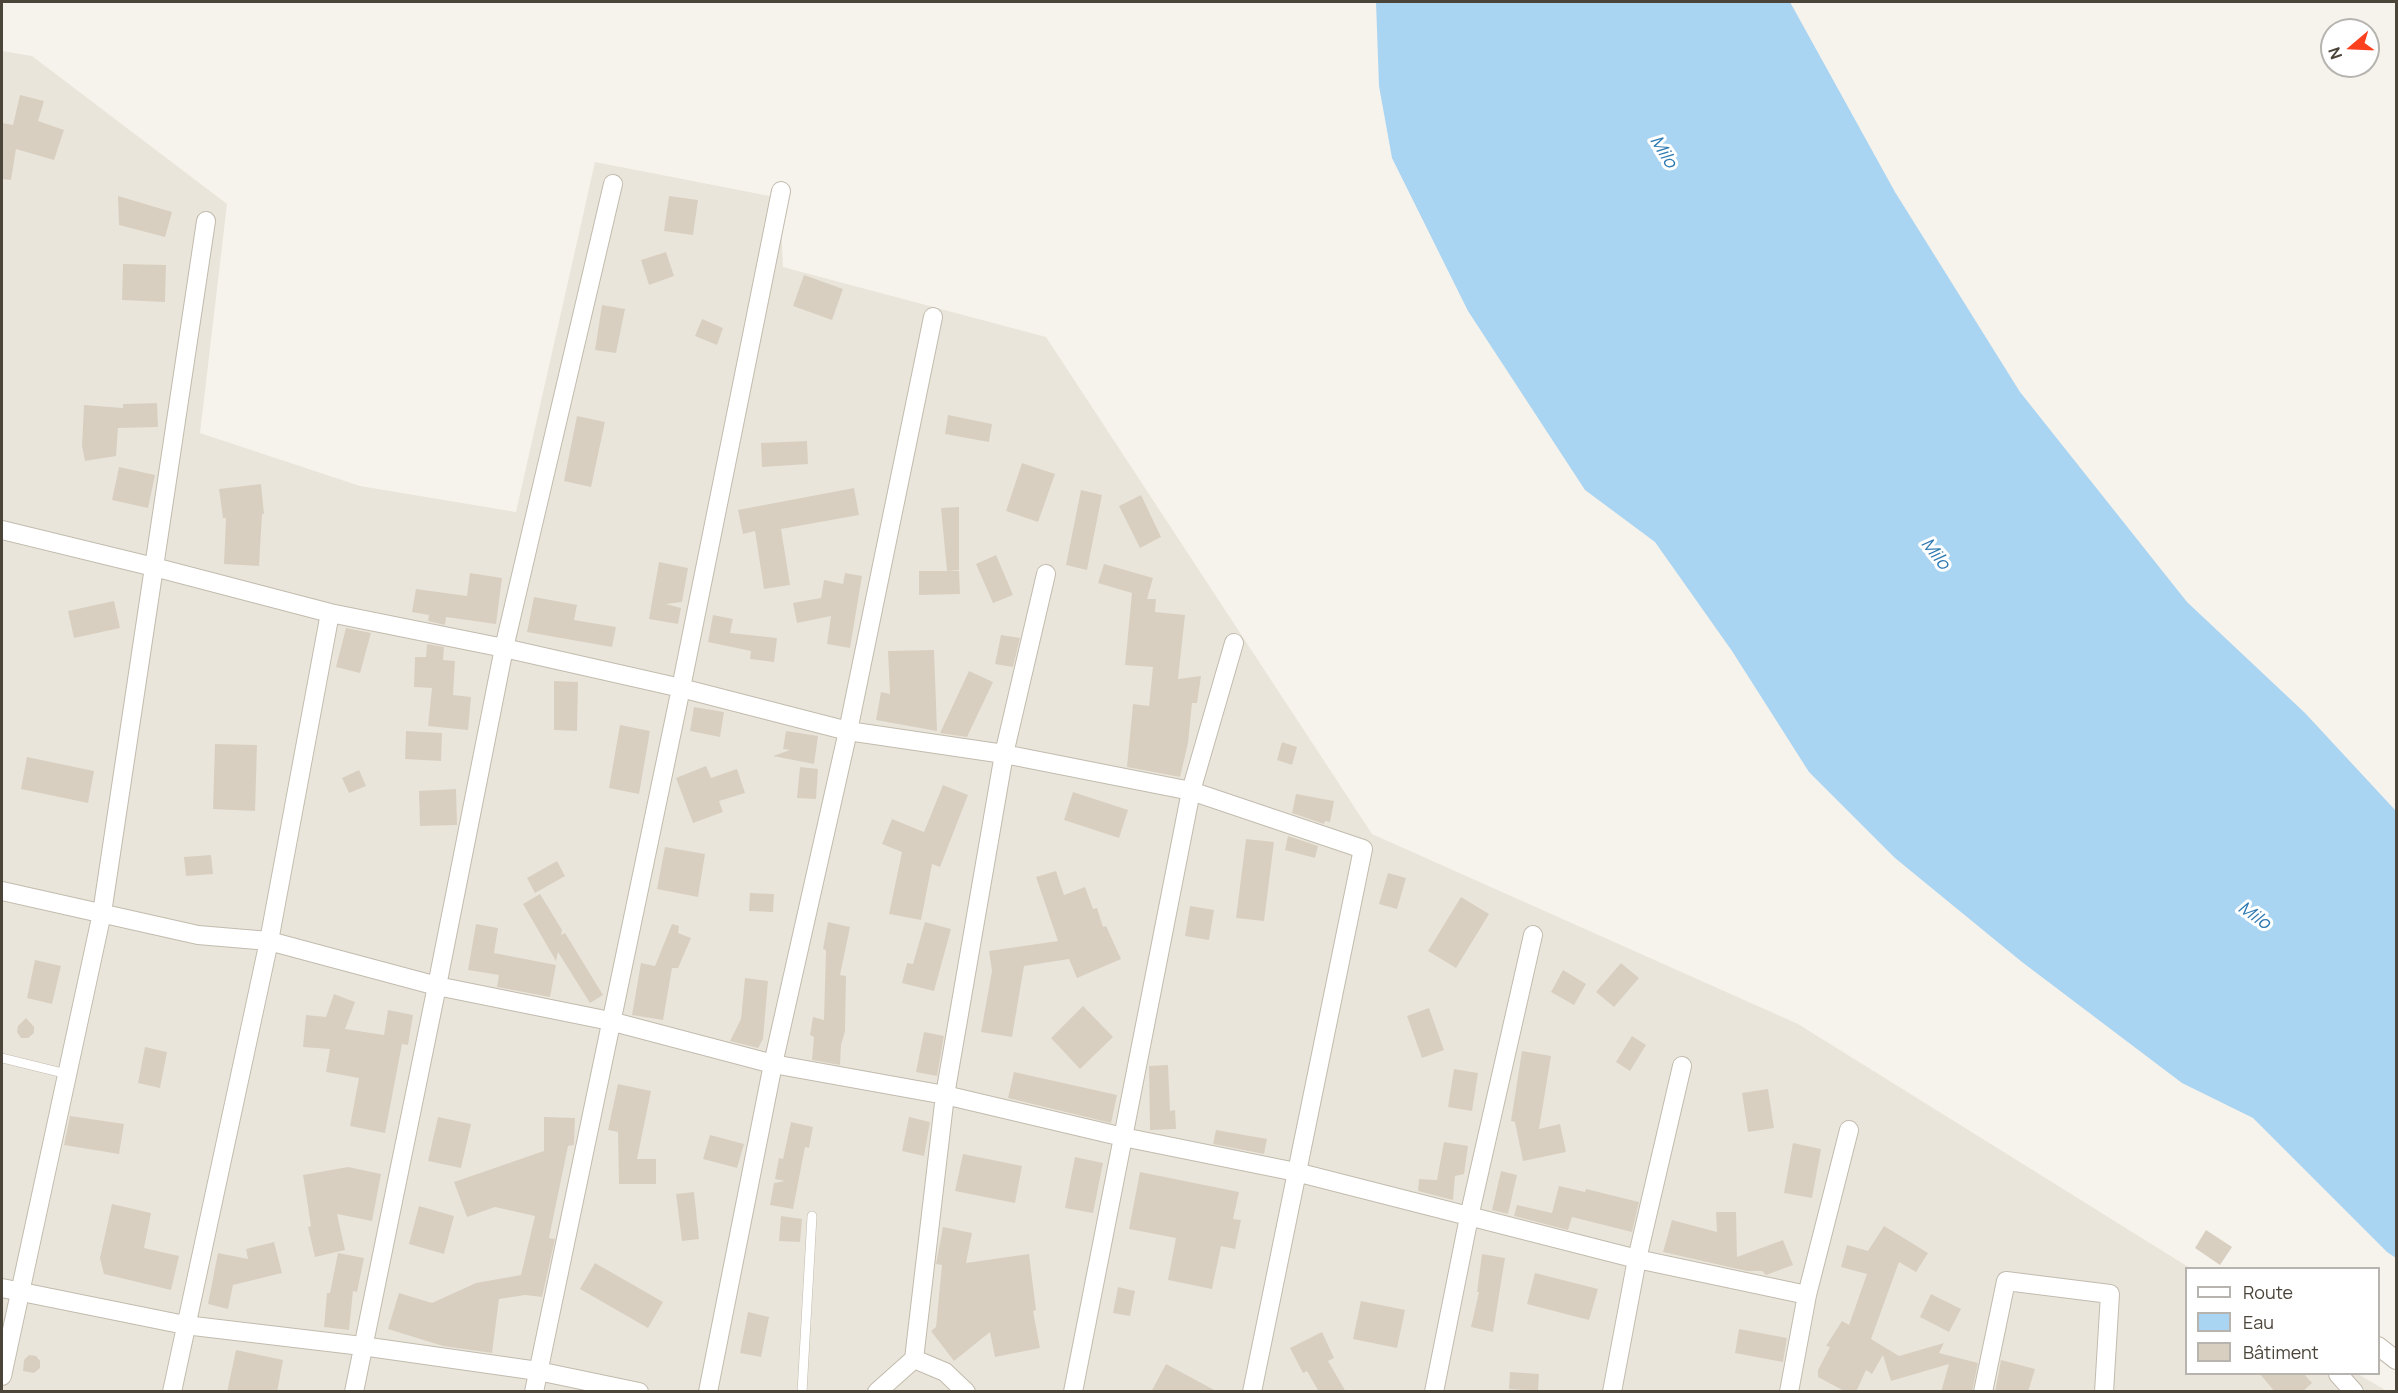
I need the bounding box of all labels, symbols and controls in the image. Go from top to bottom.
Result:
north arrow [2320,18,2380,78]
text: N [2323,44,2347,62]
water label: Milo [1645,132,1681,172]
water label: Milo [1916,534,1954,574]
water label: Milo [2234,897,2274,935]
legend [2185,1267,2380,1375]
text: Route [2243,1280,2293,1304]
text: Eau [2243,1310,2274,1334]
text: Bâtiment [2243,1340,2319,1364]

